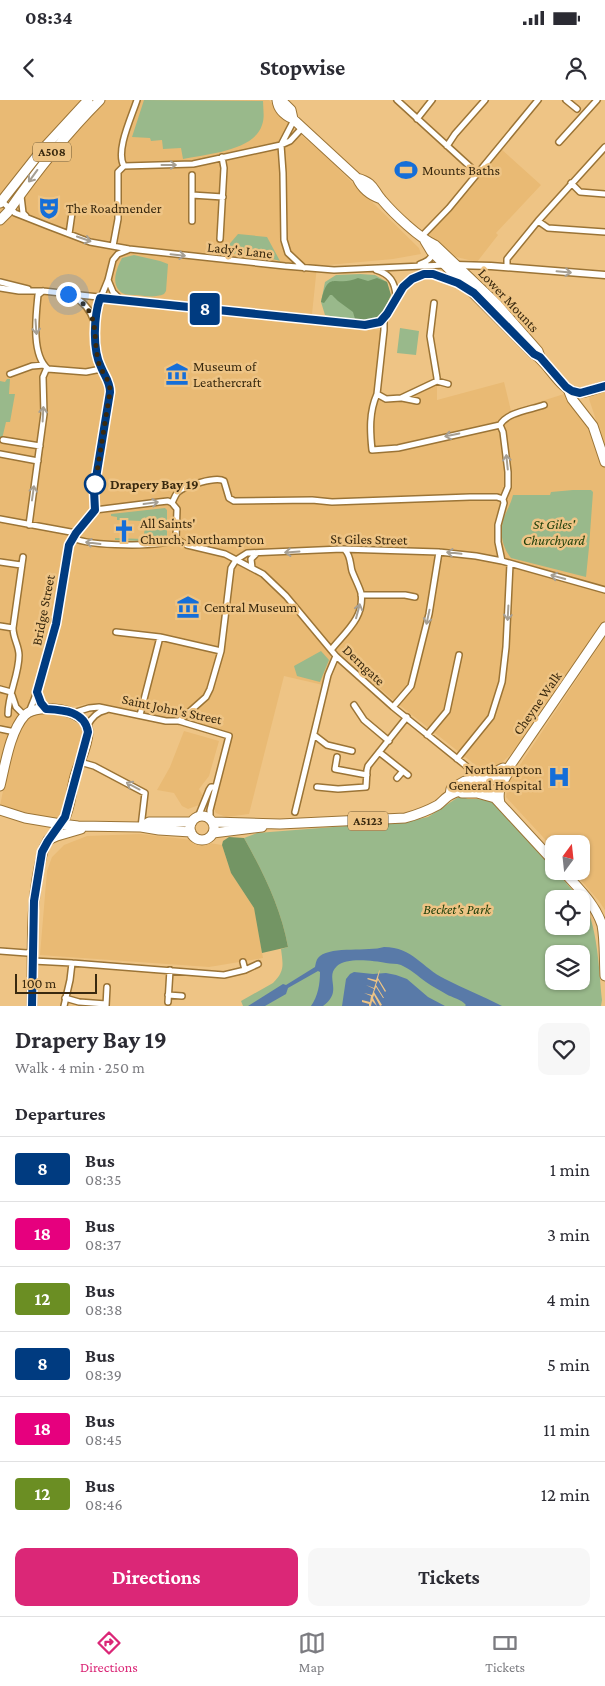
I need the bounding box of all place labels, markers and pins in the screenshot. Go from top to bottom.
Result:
sports icon: Mounts Baths [393,157,419,183]
place label: Mounts Baths [422,162,500,178]
theatre icon: The Roadmender [36,195,62,221]
place label: The Roadmender [66,200,162,216]
place label: Museum of Leathercraft [193,358,262,390]
museum icon: Museum of Leathercraft [164,361,190,387]
marker: Drapery Bay 19 [84,473,106,495]
place label: Drapery Bay 19 [110,476,199,492]
place label: All Saints' Church, Northampton [140,515,265,547]
church icon: All Saints' Church, Northampton [111,518,137,544]
museum icon: Central Museum [175,594,201,620]
place label: Central Museum [204,599,297,615]
place label: Northampton General Hospital [448,761,542,793]
hospital icon: Northampton General Hospital [546,764,572,790]

